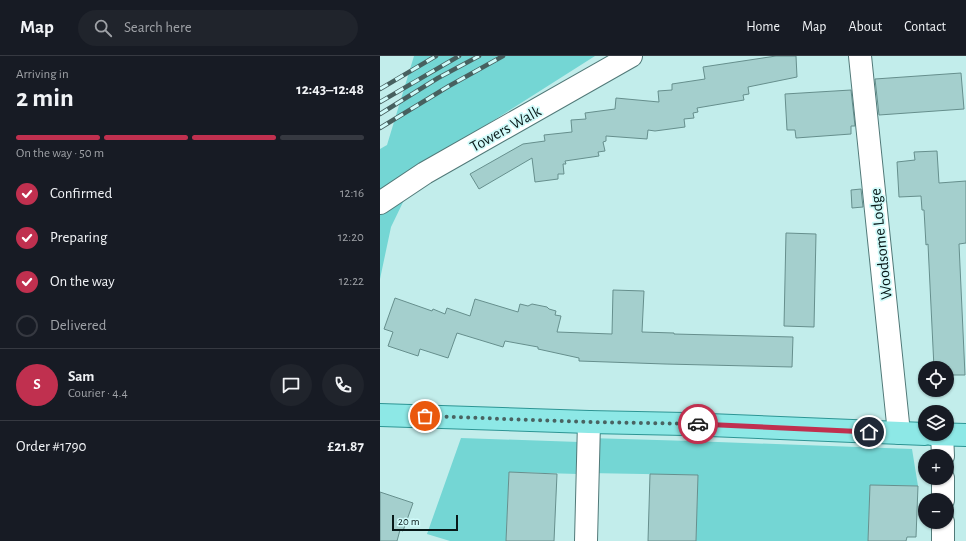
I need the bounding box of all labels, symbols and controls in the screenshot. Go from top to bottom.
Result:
search box [78,10,358,46]
icon: search [92,17,114,39]
text: Map [20,18,54,37]
text: Search here [124,20,192,35]
text: Home [746,20,780,34]
text: Map [802,20,826,34]
text: About [848,20,882,34]
text: Contact [904,20,946,34]
text: Arriving in [16,68,69,81]
text: 12:43–12:48 [296,82,364,97]
text: 2 min [16,85,74,111]
street label: Towers Walk [467,103,544,155]
text: On the way · 50 m [16,147,104,160]
icon: check [16,183,38,205]
text: Confirmed [50,186,112,201]
text: 12:16 [340,187,364,200]
street label: Woodsome Lodge [867,187,895,300]
icon: check [16,227,38,249]
text: Preparing [50,230,107,245]
text: 12:20 [338,231,364,244]
icon: check [16,271,38,293]
text: On the way [50,274,115,289]
text: 12:22 [339,275,364,288]
text: Delivered [50,318,107,333]
map controls [918,361,954,529]
button: locate [918,361,954,397]
button: chat [270,364,312,406]
button: phone [322,364,364,406]
text: Sam [68,369,94,384]
text: S [33,377,41,392]
text: Courier · 4.4 [68,387,128,400]
pin [408,399,442,433]
courier [678,404,718,444]
icon: bag [414,405,436,427]
button: layers [918,405,954,441]
icon: car [687,413,709,435]
pin [852,415,886,449]
icon: home [858,421,880,443]
text: Order #1790 [16,439,87,454]
text: £21.87 [328,439,364,454]
button: + [918,449,954,485]
button: − [918,493,954,529]
scale bar [392,513,458,532]
text: 20 m [398,516,419,527]

